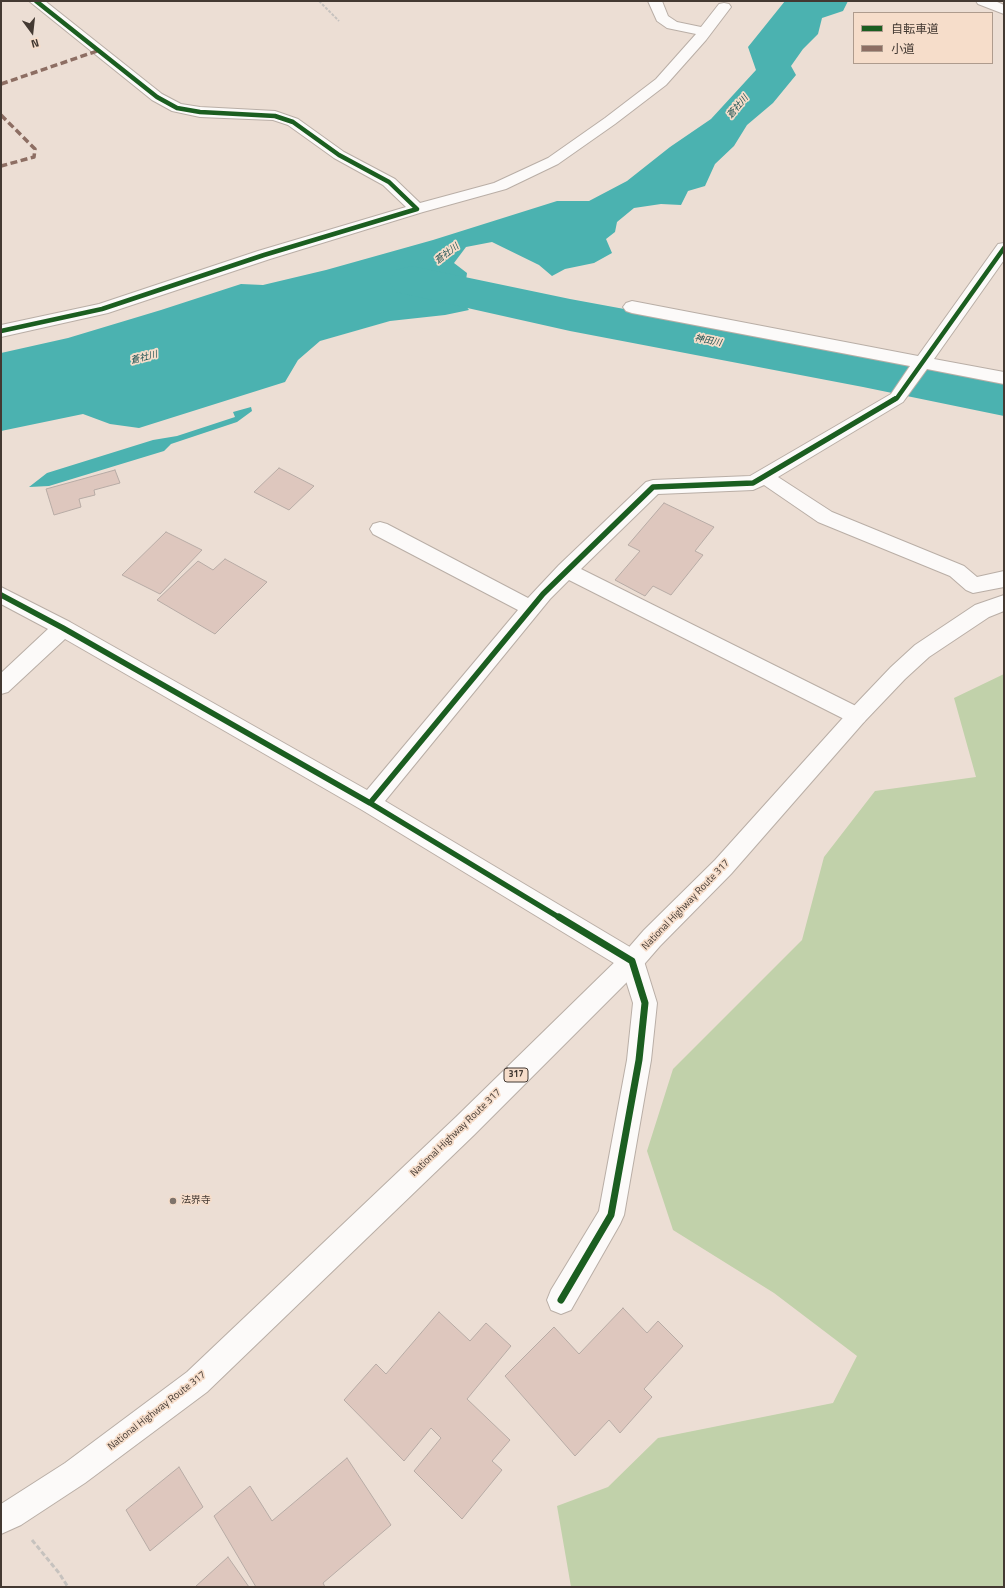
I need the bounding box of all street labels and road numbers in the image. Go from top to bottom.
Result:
street label: National Highway Route 317 [640,857,732,953]
road number: 317 [504,1068,528,1082]
street label: National Highway Route 317 [408,1087,504,1179]
street label: National Highway Route 317 [106,1369,208,1453]

